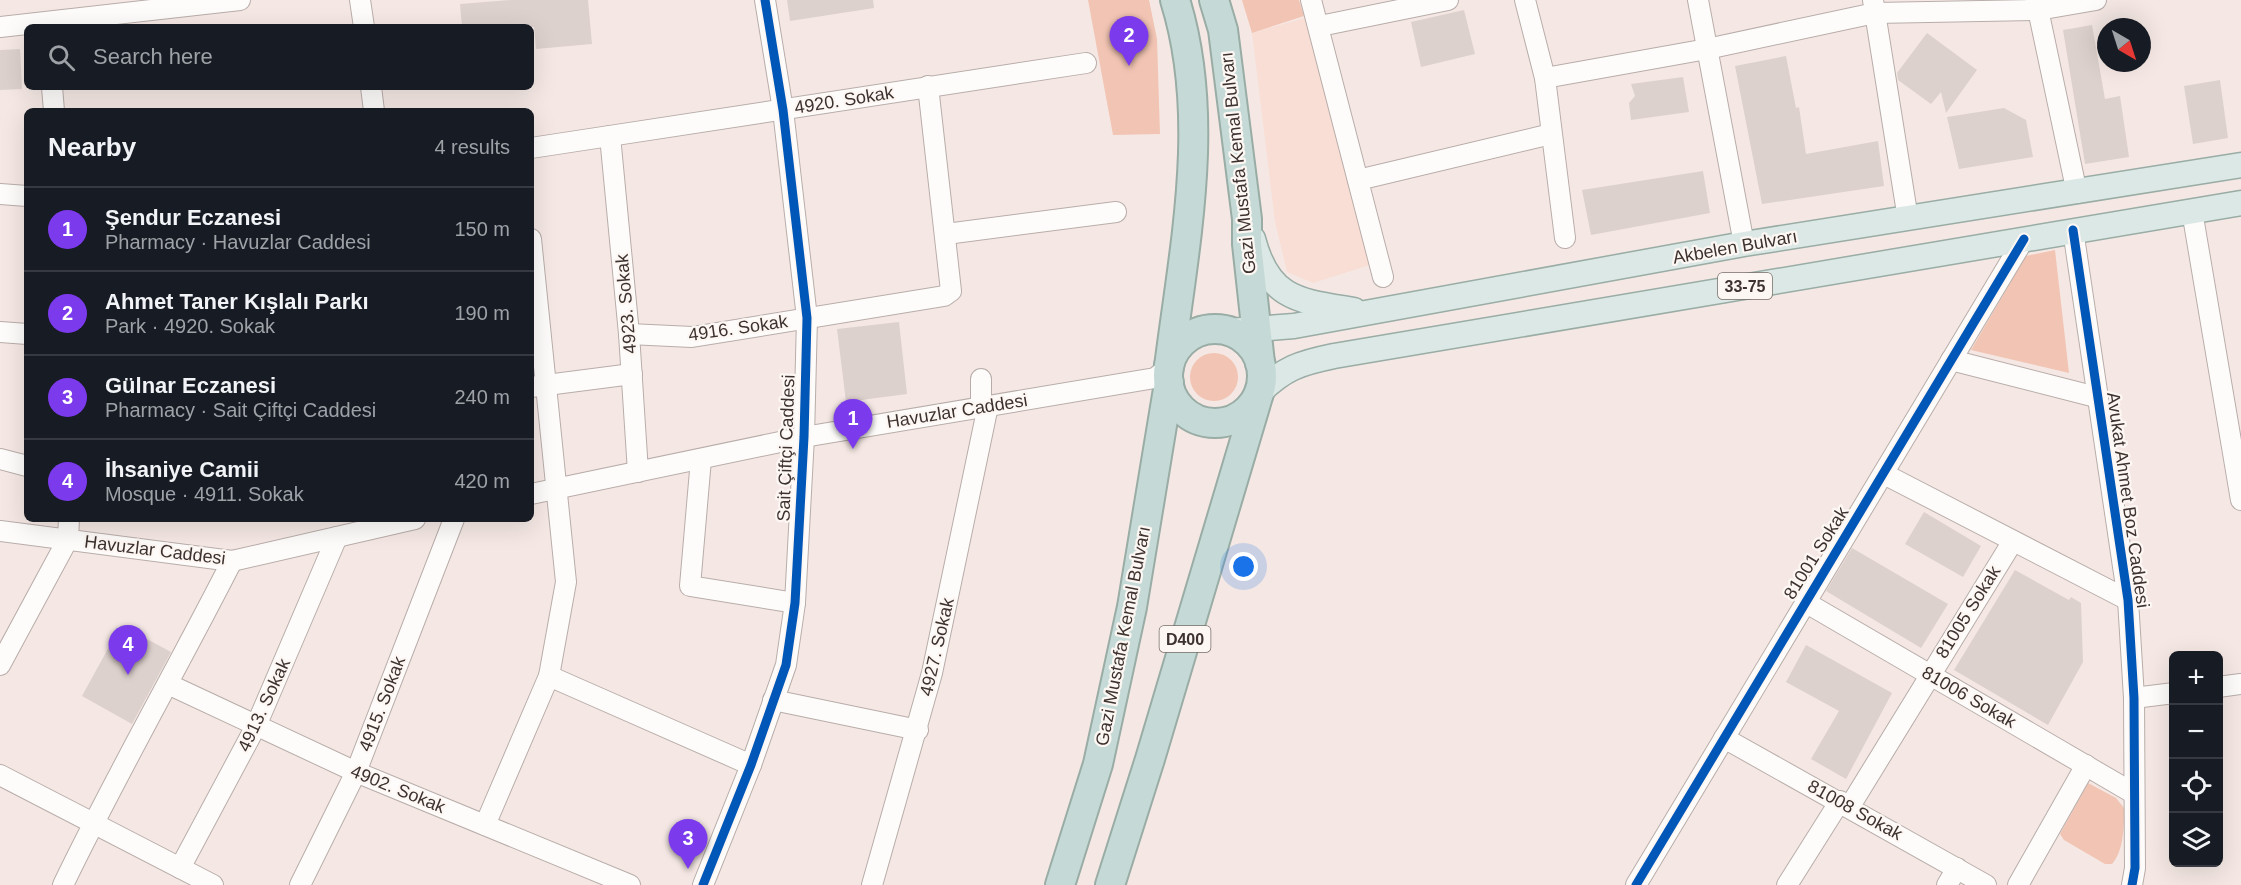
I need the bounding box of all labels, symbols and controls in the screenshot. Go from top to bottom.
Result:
pin: 2 [1110,16,1148,66]
north arrow [2097,18,2151,72]
search box [24,24,534,90]
icon: search [45,41,78,74]
text: Search here [93,44,213,69]
street label: Gazi Mustafa Kemal Bulvarı [1216,51,1260,275]
street label: 4920. Sokak [793,82,896,118]
text: Nearby [48,132,136,162]
text: 4 results [434,136,510,158]
text: Şendur Eczanesi [105,205,281,230]
text: 1 [62,218,73,240]
text: 150 m [454,218,510,240]
street label: Akbelen Bulvarı [1671,226,1799,268]
text: Pharmacy · Havuzlar Caddesi [105,231,371,253]
street label: 4923. Sokak [612,252,640,355]
road number: 33-75 [1718,273,1772,299]
text: Ahmet Taner Kışlalı Parkı [105,289,369,314]
text: 2 [62,302,73,324]
text: 190 m [454,302,510,324]
street label: 4916. Sokak [687,311,790,345]
text: Park · 4920. Sokak [105,315,275,337]
text: Gülnar Eczanesi [105,373,276,398]
street label: Sait Çiftçi Caddesi [773,374,799,522]
text: 3 [62,386,73,408]
text: 240 m [454,386,510,408]
street label: Havuzlar Caddesi [885,390,1029,432]
street label: Avukat Ahmet Boz Caddesi [2103,391,2153,609]
text: Pharmacy · Sait Çiftçi Caddesi [105,399,376,421]
pin: 1 [834,400,872,449]
text: İhsaniye Camii [105,457,259,482]
text: 4 [62,470,73,492]
text: 420 m [454,470,510,492]
text: Mosque · 4911. Sokak [105,483,304,505]
street label: 81001 Sokak [1780,502,1853,603]
street label: Gazi Mustafa Kemal Bulvarı [1092,525,1154,747]
street label: Havuzlar Caddesi [83,531,227,569]
your location [1229,552,1258,581]
street label: 81005 Sokak [1932,561,2005,662]
street label: 4927. Sokak [916,595,958,698]
pin: 4 [108,626,148,675]
road number: D400 [1160,626,1210,652]
map controls [2169,651,2223,867]
button: + [2169,651,2223,705]
street label: 4915. Sokak [355,653,410,754]
street label: 4913. Sokak [234,655,295,755]
street label: 81006 Sokak [1918,662,2020,732]
button: − [2169,705,2223,759]
button: locate [2169,759,2223,813]
street label: 4902. Sokak [348,761,449,817]
street label: 81008 Sokak [1804,776,1907,845]
button: layers [2169,813,2223,867]
pin: 3 [668,820,708,869]

